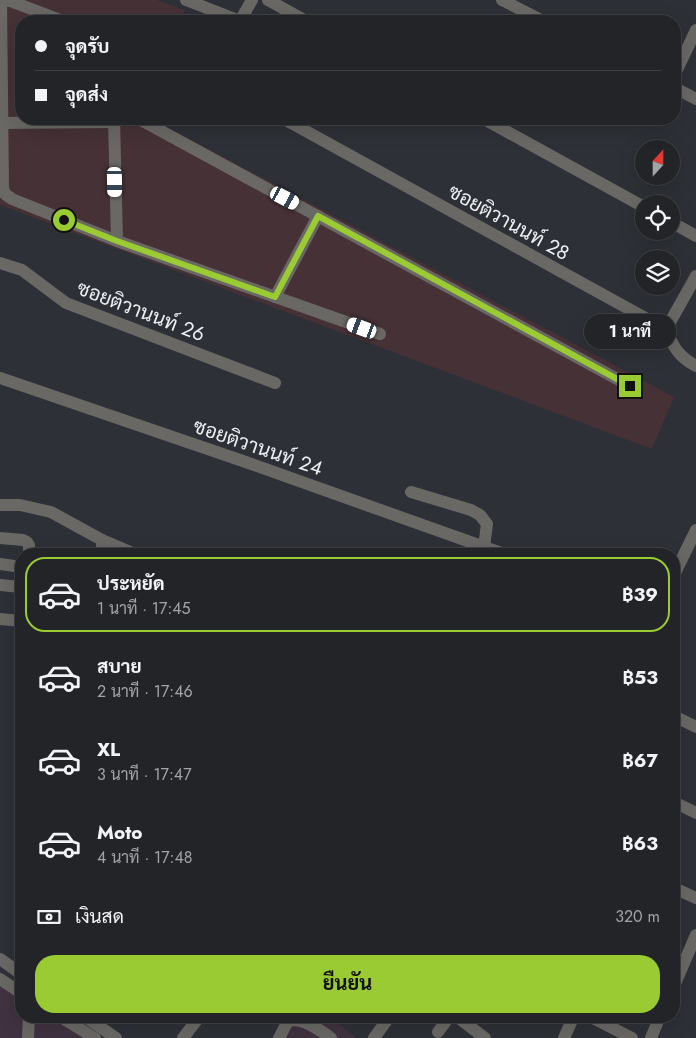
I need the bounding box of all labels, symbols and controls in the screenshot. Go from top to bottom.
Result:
text: จุดรับ [65,33,109,60]
text: จุดส่ง [65,81,108,108]
north arrow [635,140,680,185]
map controls [635,140,680,295]
car [107,167,122,197]
street label: ซอยติวานนท์ 28 [443,177,575,268]
car [268,184,301,212]
button: locate [635,195,680,240]
route start [53,209,75,231]
button: layers [635,250,680,295]
street label: ซอยติวานนท์ 26 [73,274,209,349]
callout: 1 นาที [584,314,676,348]
car [345,316,378,340]
text: 1 นาที [609,320,651,343]
route end [619,375,641,397]
street label: ซอยติวานนท์ 24 [189,412,327,483]
text: ประหยัด [97,570,165,597]
icon: car [37,572,82,617]
text: ฿39 [622,581,658,608]
text: 1 นาที · 17:45 [97,597,191,620]
text: สบาย [97,653,142,680]
icon: car [37,655,82,700]
text: ฿53 [622,664,658,691]
text: 2 นาที · 17:46 [97,680,193,703]
text: XL [97,736,120,763]
icon: car [37,738,82,783]
text: ฿67 [622,747,658,774]
text: 3 นาที · 17:47 [97,763,192,786]
text: Moto [97,819,142,846]
icon: car [37,821,82,866]
text: ฿63 [622,830,658,857]
text: 4 นาที · 17:48 [97,846,192,869]
icon: cash [35,903,63,931]
text: เงินสด [75,903,124,930]
text: 320 m [615,905,660,928]
button: ยืนยัน [35,955,660,1013]

